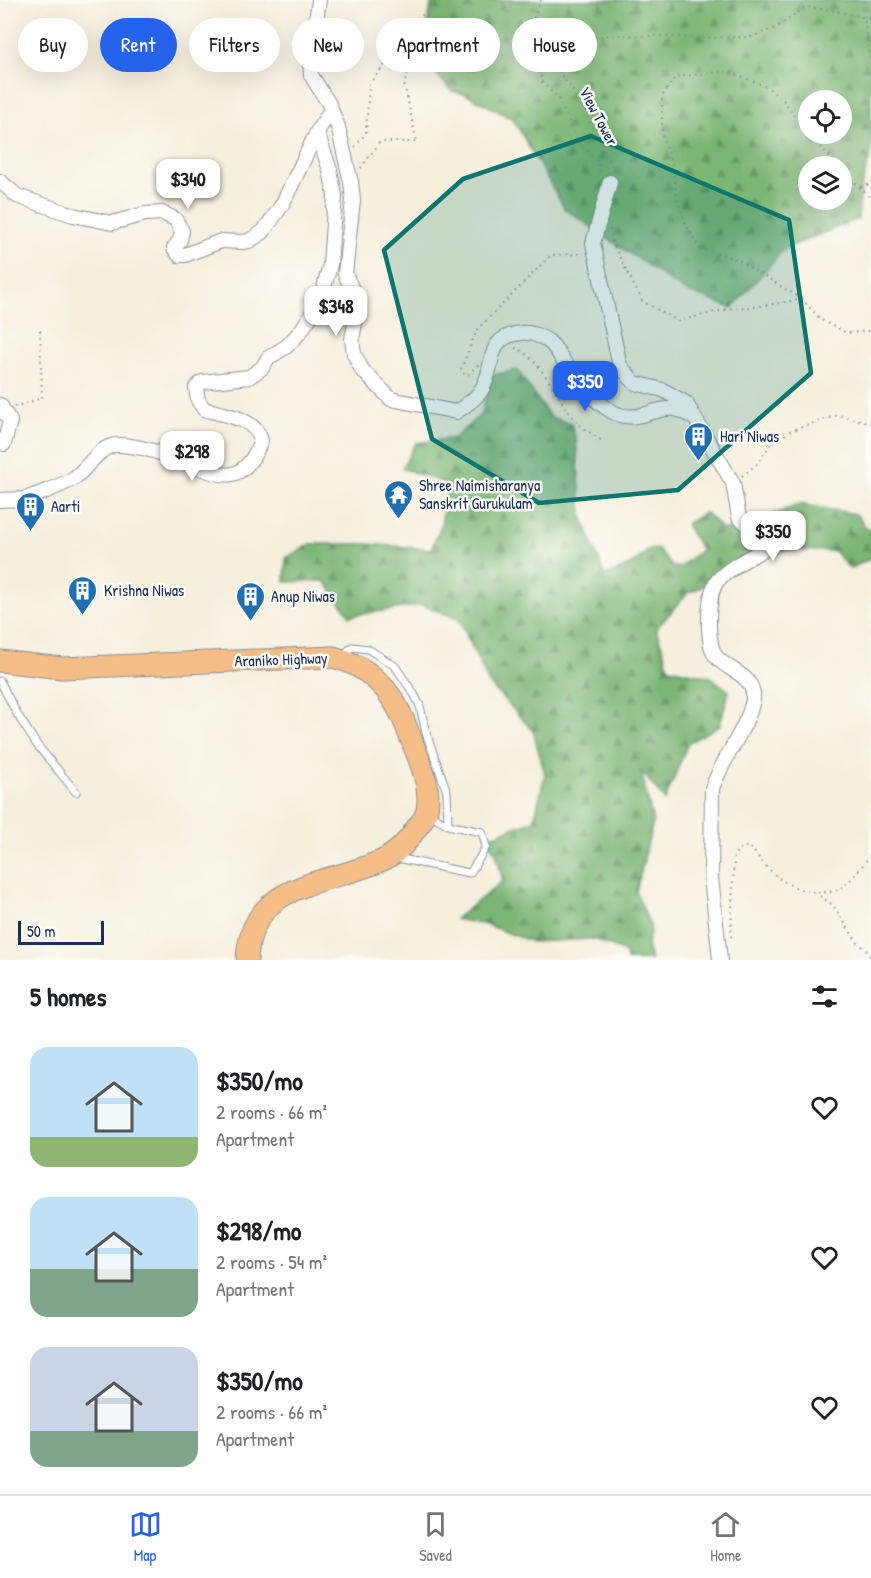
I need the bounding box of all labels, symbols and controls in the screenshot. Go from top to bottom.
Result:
chip: Buy [18,18,88,72]
chip: Rent [100,18,177,72]
chip: Filters [189,18,280,72]
chip: New [292,18,364,72]
chip: Apartment [376,18,500,72]
chip: House [512,18,597,72]
street label: View Tower [574,83,624,149]
map controls [798,90,852,210]
button: locate [798,90,852,144]
button: layers [798,156,852,210]
pin: $340 [152,159,224,210]
text: $340 [170,165,206,192]
pin: $348 [300,286,372,337]
text: $348 [318,292,354,319]
pin: $350 [549,361,621,412]
text: $350 [567,367,603,394]
building icon: Hari Niwas [683,420,715,462]
place label: Hari Niwas [720,425,779,447]
pin: $298 [156,431,228,482]
text: $298 [174,437,210,464]
place label: Shree Naimisharanya Sanskrit Gurukulam [419,474,540,514]
temple icon: Shree Naimisharanya Sanskrit Gurukulam [382,478,414,520]
building icon: Aarti [14,490,46,532]
place label: Aarti [51,495,80,517]
pin: $350 [737,511,809,562]
text: $350 [755,517,791,544]
building icon: Krishna Niwas [67,574,99,616]
place label: Krishna Niwas [104,579,184,601]
building icon: Anup Niwas [234,580,266,622]
place label: Anup Niwas [271,585,335,607]
street label: Araniko Highway [234,646,328,672]
scale bar [18,918,104,946]
text: 50 m [27,920,56,942]
text: 5 homes [30,979,106,1014]
icon: filters [808,980,841,1013]
text: $350/mo [216,1063,303,1098]
icon: home [78,1071,150,1143]
icon: heart [808,1091,841,1124]
text: 2 rooms · 66 m² [216,1098,327,1125]
text: Apartment [216,1125,294,1152]
text: $298/mo [216,1213,301,1248]
icon: home [78,1221,150,1293]
icon: heart [808,1241,841,1274]
text: 2 rooms · 54 m² [216,1248,327,1275]
text: Apartment [216,1275,294,1302]
text: $350/mo [216,1363,303,1398]
icon: home [78,1371,150,1443]
icon: heart [808,1391,841,1424]
text: 2 rooms · 66 m² [216,1398,327,1425]
text: Apartment [216,1425,294,1452]
tab: Map [129,1508,162,1566]
tab: Saved [419,1508,452,1566]
tab: Home [709,1508,742,1566]

